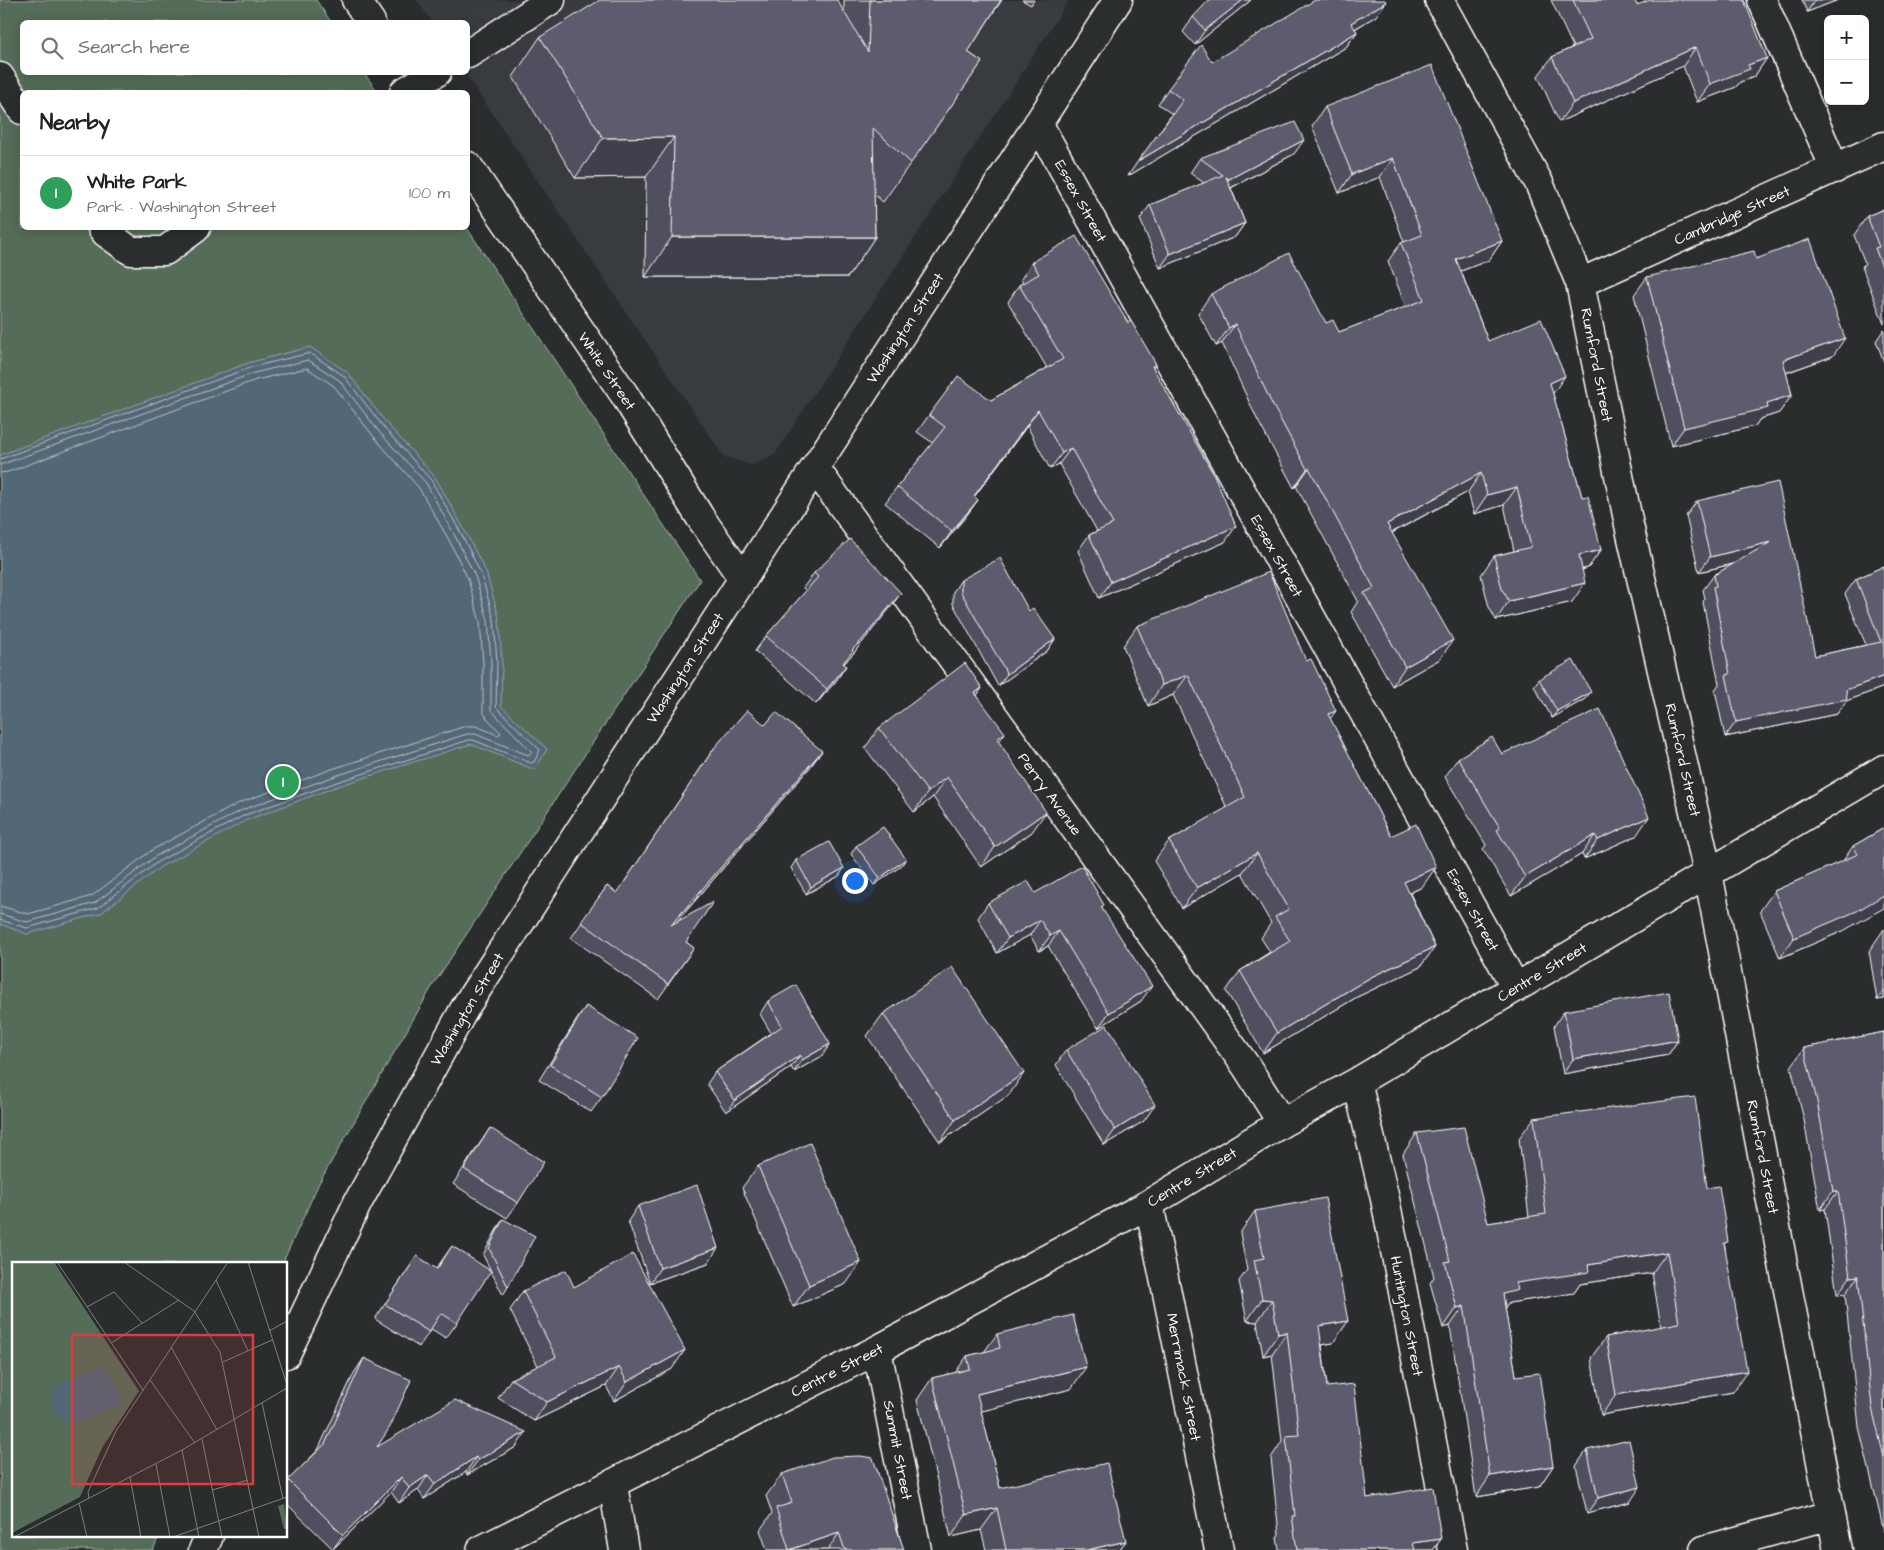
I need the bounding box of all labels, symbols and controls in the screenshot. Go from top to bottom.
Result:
map controls [1824,15,1869,105]
button: + [1824,15,1869,60]
search box [20,20,470,75]
icon: search [38,34,66,62]
text: Search here [78,34,190,61]
button: − [1824,60,1869,105]
text: Nearby [40,108,110,137]
street label: Essex Street [1049,156,1112,246]
text: White Park [87,169,187,196]
street label: Cambridge Street [1671,181,1794,251]
text: 1 [55,182,57,204]
text: 100 m [409,182,450,204]
text: Park · Washington Street [87,196,276,218]
street label: Washington Street [862,269,950,388]
street label: Rumford Street [1575,306,1618,424]
street label: White Street [573,328,641,415]
street label: Essex Street [1245,511,1308,601]
street label: Washington Street [642,609,730,728]
street label: Rumford Street [1659,701,1706,819]
street label: Perry Avenue [1012,749,1087,840]
pin: 1 [267,763,299,801]
street label: Essex Street [1441,865,1504,955]
your location [842,868,868,894]
street label: Centre Street [1494,937,1591,1007]
street label: Washington Street [425,949,510,1070]
street label: Rumford Street [1741,1098,1784,1216]
street label: Centre Street [1144,1142,1241,1212]
street label: Huntington Street [1384,1254,1428,1378]
inset map [12,1262,288,1538]
street label: Merrimack Street [1161,1311,1206,1443]
street label: Centre Street [787,1338,887,1403]
street label: Summit Street [878,1398,917,1502]

